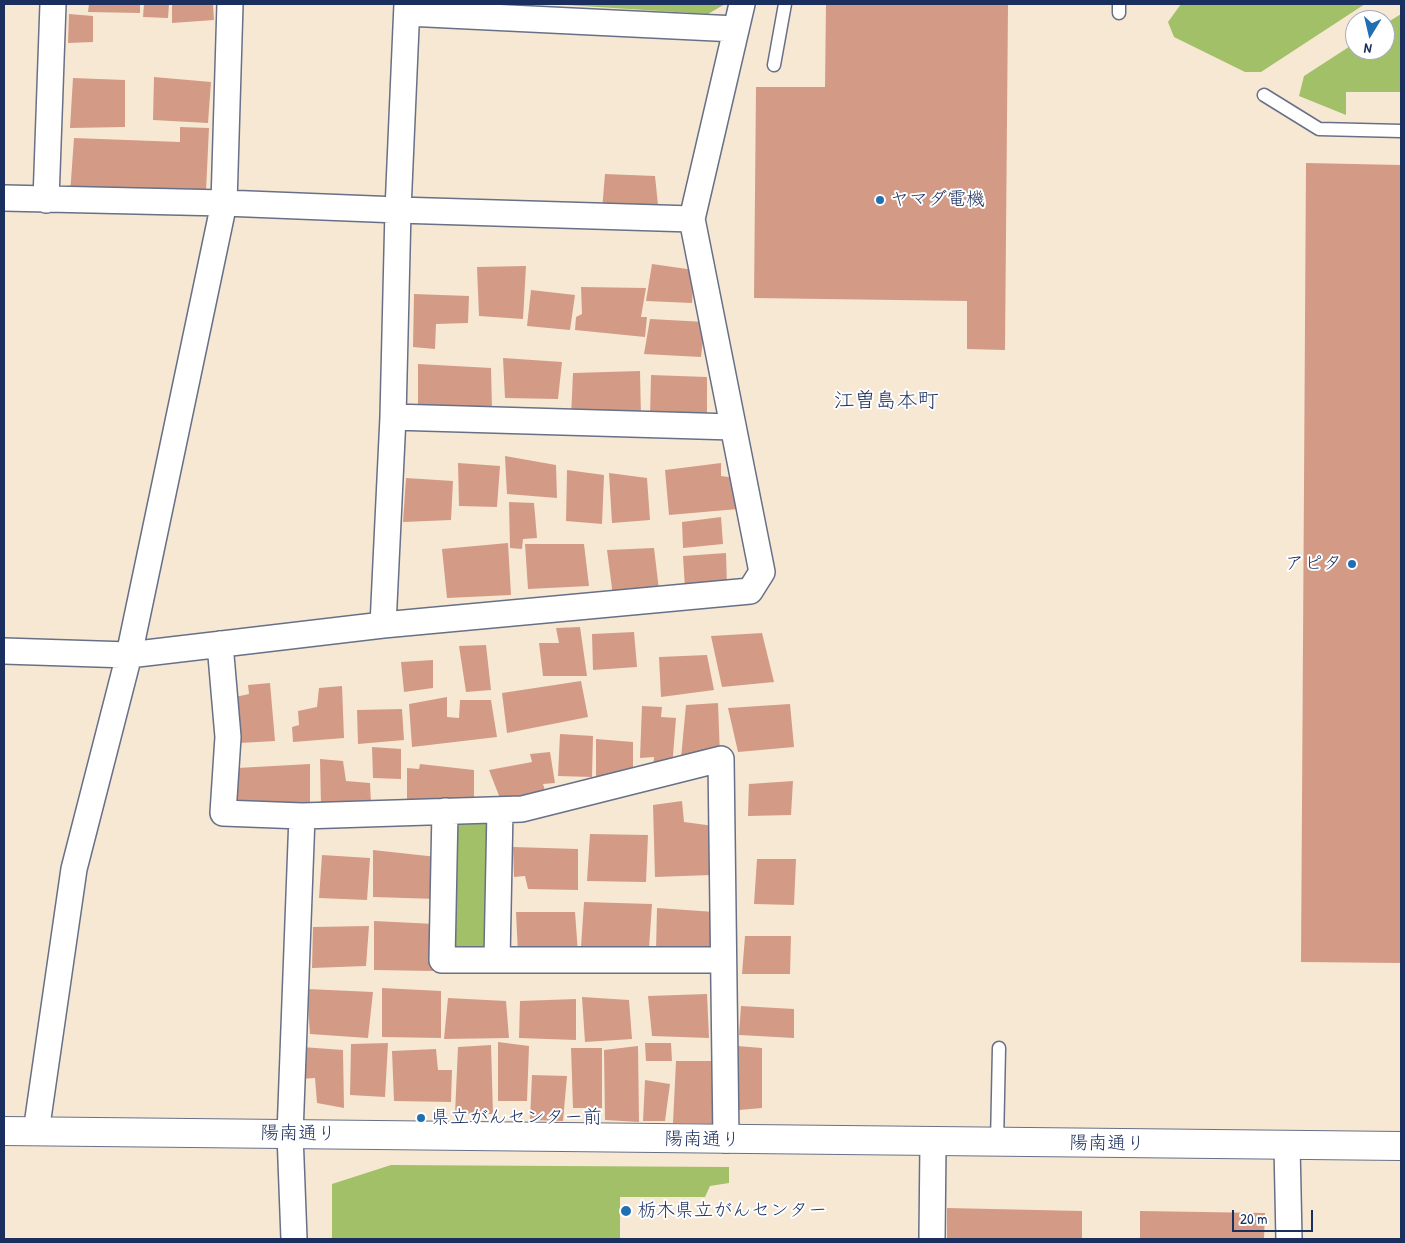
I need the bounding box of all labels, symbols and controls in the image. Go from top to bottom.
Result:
north arrow [1345,10,1395,60]
text: N [1363,39,1373,59]
place label: ヤマダ電機 [890,189,985,211]
marker: ヤマダ電機 [874,194,886,206]
district label: 江曽島本町 [834,388,938,414]
place label: アピタ [1285,553,1342,575]
marker: アピタ [1346,558,1358,570]
place label: 県立がんセンター前 [431,1107,602,1129]
marker: 県立がんセンター前 [415,1112,427,1124]
street label: 陽南通り [260,1122,336,1146]
street label: 陽南通り [664,1128,740,1152]
street label: 陽南通り [1069,1132,1145,1156]
place label: 栃木県立がんセンター [637,1200,827,1222]
scale bar [1235,1200,1316,1232]
marker: 栃木県立がんセンター [619,1204,633,1218]
text: 20 m [1240,1208,1267,1229]

